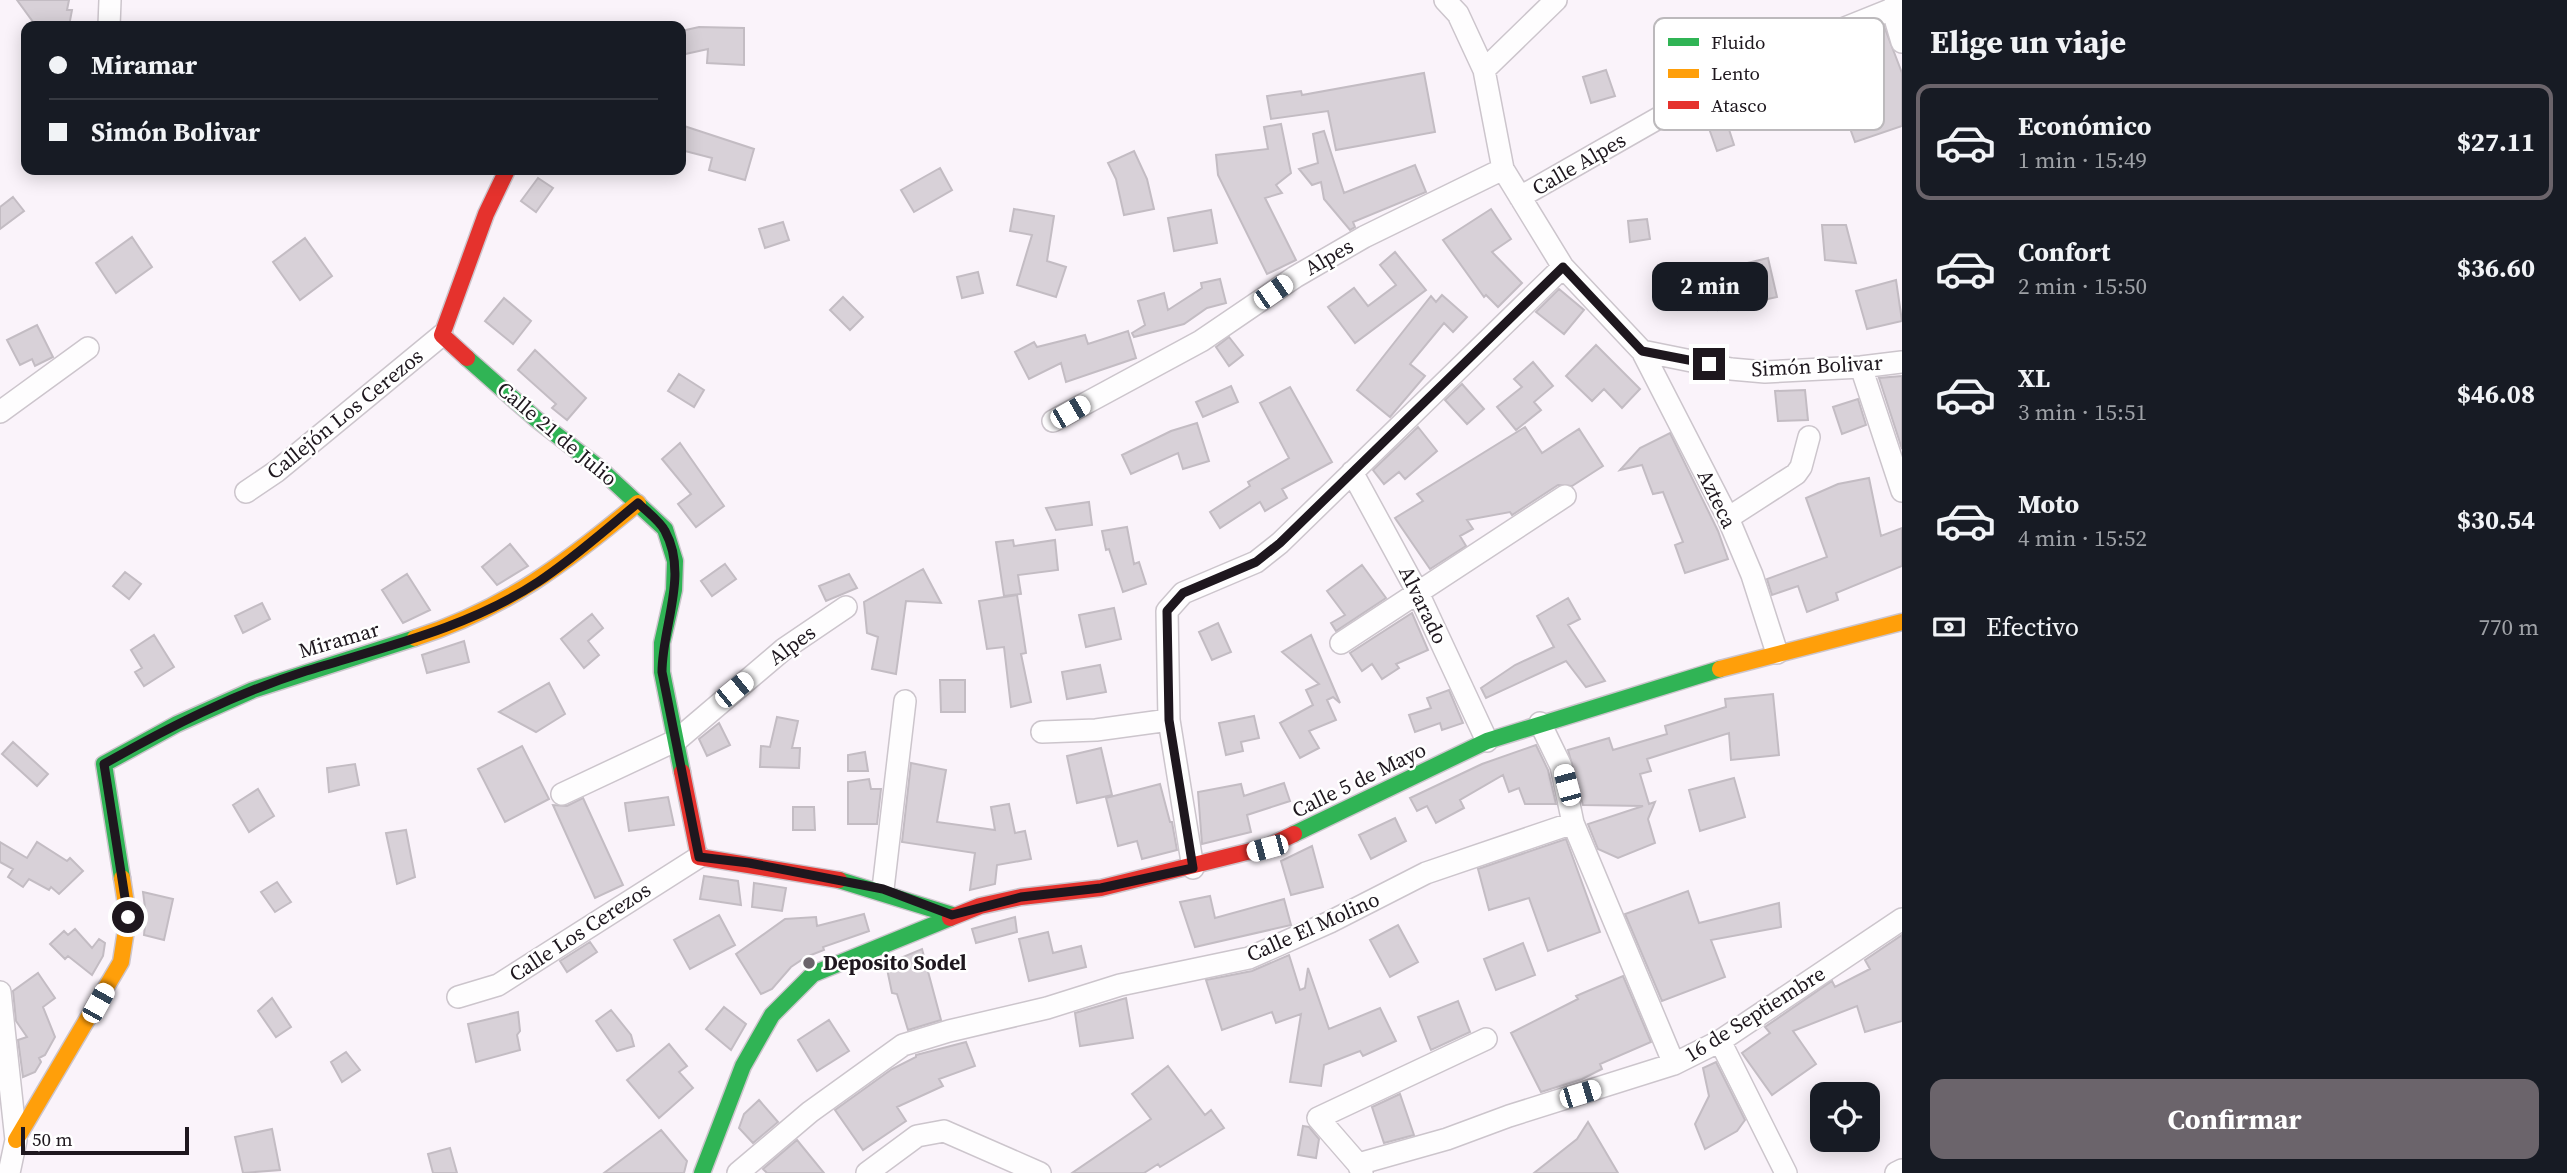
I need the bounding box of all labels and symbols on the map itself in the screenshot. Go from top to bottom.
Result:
legend [1654,18,1884,130]
text: Fluido [1711,29,1765,55]
text: Lento [1711,60,1760,86]
text: Atasco [1711,92,1767,118]
street label: Calle Alpes [1527,125,1631,202]
street label: Alpes [1299,231,1358,282]
callout: 2 min [1651,262,1767,312]
car [1250,271,1297,313]
street label: Callejón Los Cerezos [260,341,429,486]
route end [1693,348,1725,380]
street label: Simón Bolivar [1751,348,1884,383]
street label: Calle 21 de Julio [491,375,624,493]
car [1047,392,1094,432]
street label: Azteca [1691,465,1744,533]
street label: Alvarado [1392,561,1455,649]
street label: Miramar [295,614,383,665]
street label: Alpes [762,618,821,672]
car [712,669,757,711]
street label: Calle 5 de Mayo [1287,735,1431,825]
car [1552,762,1583,808]
car [1244,832,1291,864]
street label: Calle Los Cerezos [503,875,656,988]
street label: Calle El Molino [1242,884,1384,969]
route start [112,901,144,933]
place label: Deposito Sodel [823,948,967,977]
marker: Deposito Sodel [801,955,817,971]
street label: 16 de Septiembre [1679,959,1831,1069]
car [79,980,118,1026]
car [1557,1078,1604,1110]
scale bar [21,1124,189,1156]

